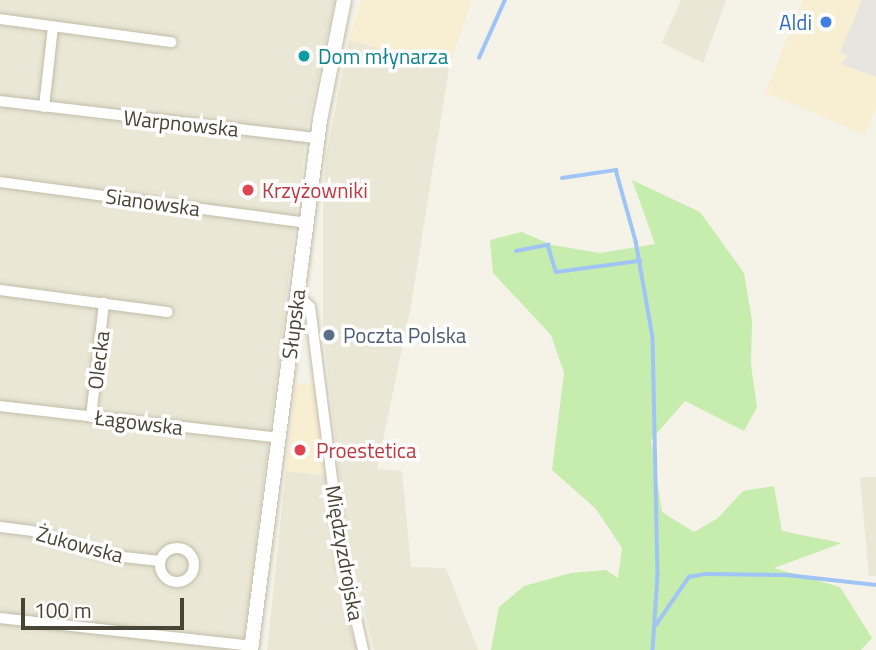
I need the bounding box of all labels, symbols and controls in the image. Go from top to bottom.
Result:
place label: Aldi [779,9,812,35]
marker: Aldi [818,14,834,30]
place label: Dom młynarza [318,43,448,69]
marker: Dom młynarza [296,48,312,64]
street label: Warpnowska [122,104,240,142]
place label: Krzyżowniki [262,177,368,203]
marker: Krzyżowniki [240,182,256,198]
street label: Sianowska [104,183,202,221]
street label: Słupska [276,288,310,360]
place label: Poczta Polska [343,322,466,348]
marker: Poczta Polska [321,327,337,343]
street label: Olecka [82,329,114,391]
street label: Łagowska [93,404,185,440]
place label: Proestetica [316,437,417,463]
marker: Proestetica [290,440,310,460]
street label: Międzyzdrojska [321,483,369,623]
street label: Żukowska [34,520,126,568]
scale bar [24,584,187,628]
text: 100 m [34,594,91,626]

